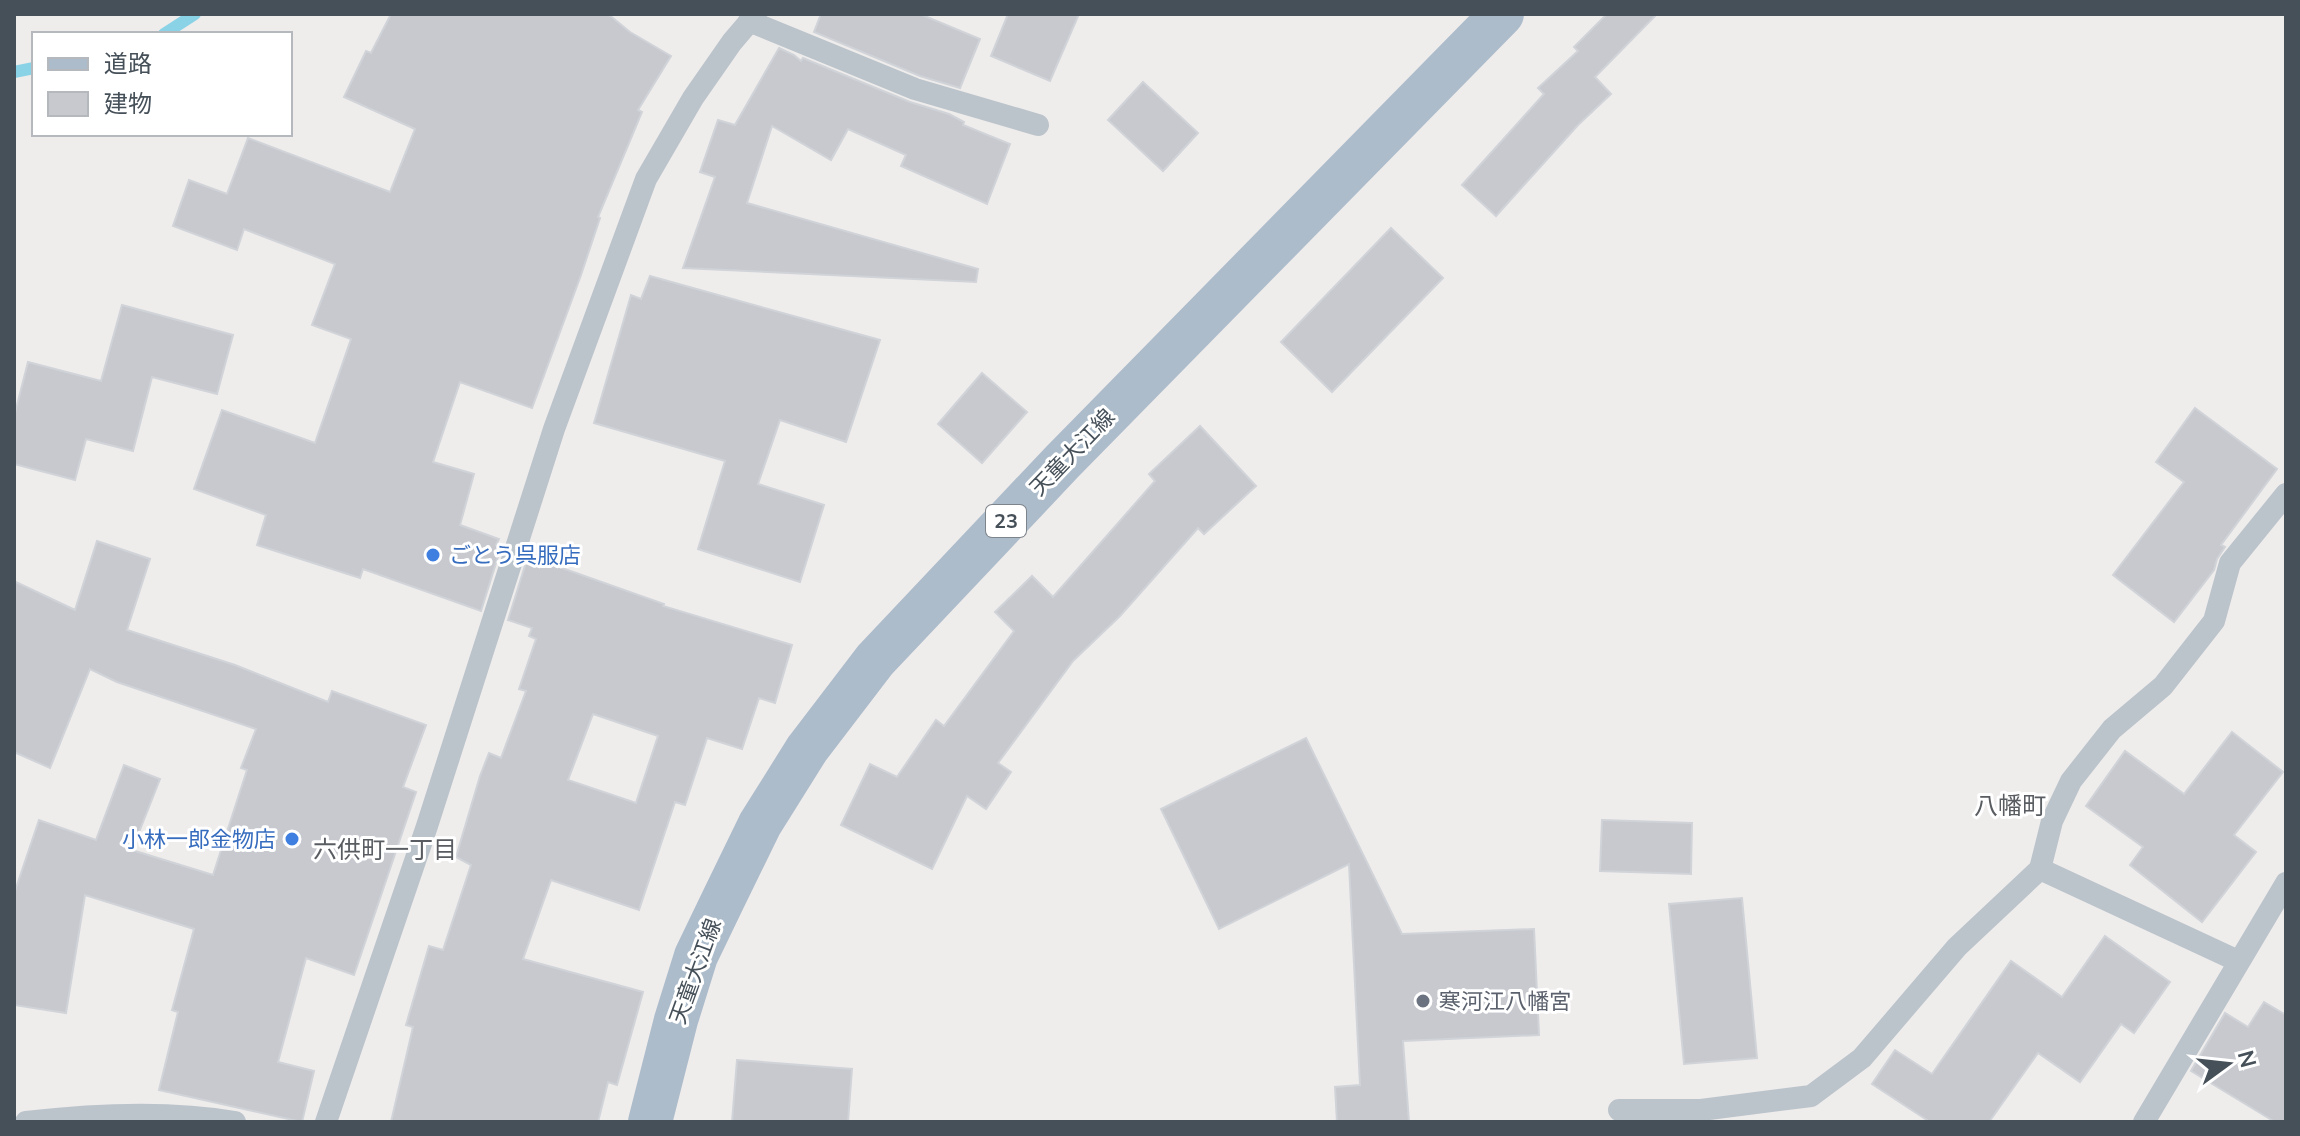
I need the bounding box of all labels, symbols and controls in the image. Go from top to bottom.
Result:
legend [32,32,292,136]
text: 道路 [104,48,152,80]
text: 建物 [104,88,152,120]
street label: 天童大江線 [1024,403,1122,503]
road number: 23 [986,505,1026,537]
place label: ごとう呉服店 [449,541,581,571]
marker: ごとう呉服店 [424,546,442,564]
district label: 八幡町 [1974,790,2046,822]
place label: 小林一郎金物店 [122,825,276,855]
marker: 小林一郎金物店 [283,830,301,848]
district label: 六供町一丁目 [313,834,457,866]
street label: 天童大江線 [663,915,729,1028]
place label: 寒河江八幡宮 [1439,987,1571,1017]
marker: 寒河江八幡宮 [1414,992,1432,1010]
north arrow [2188,1024,2268,1104]
text: N [2230,1047,2263,1071]

